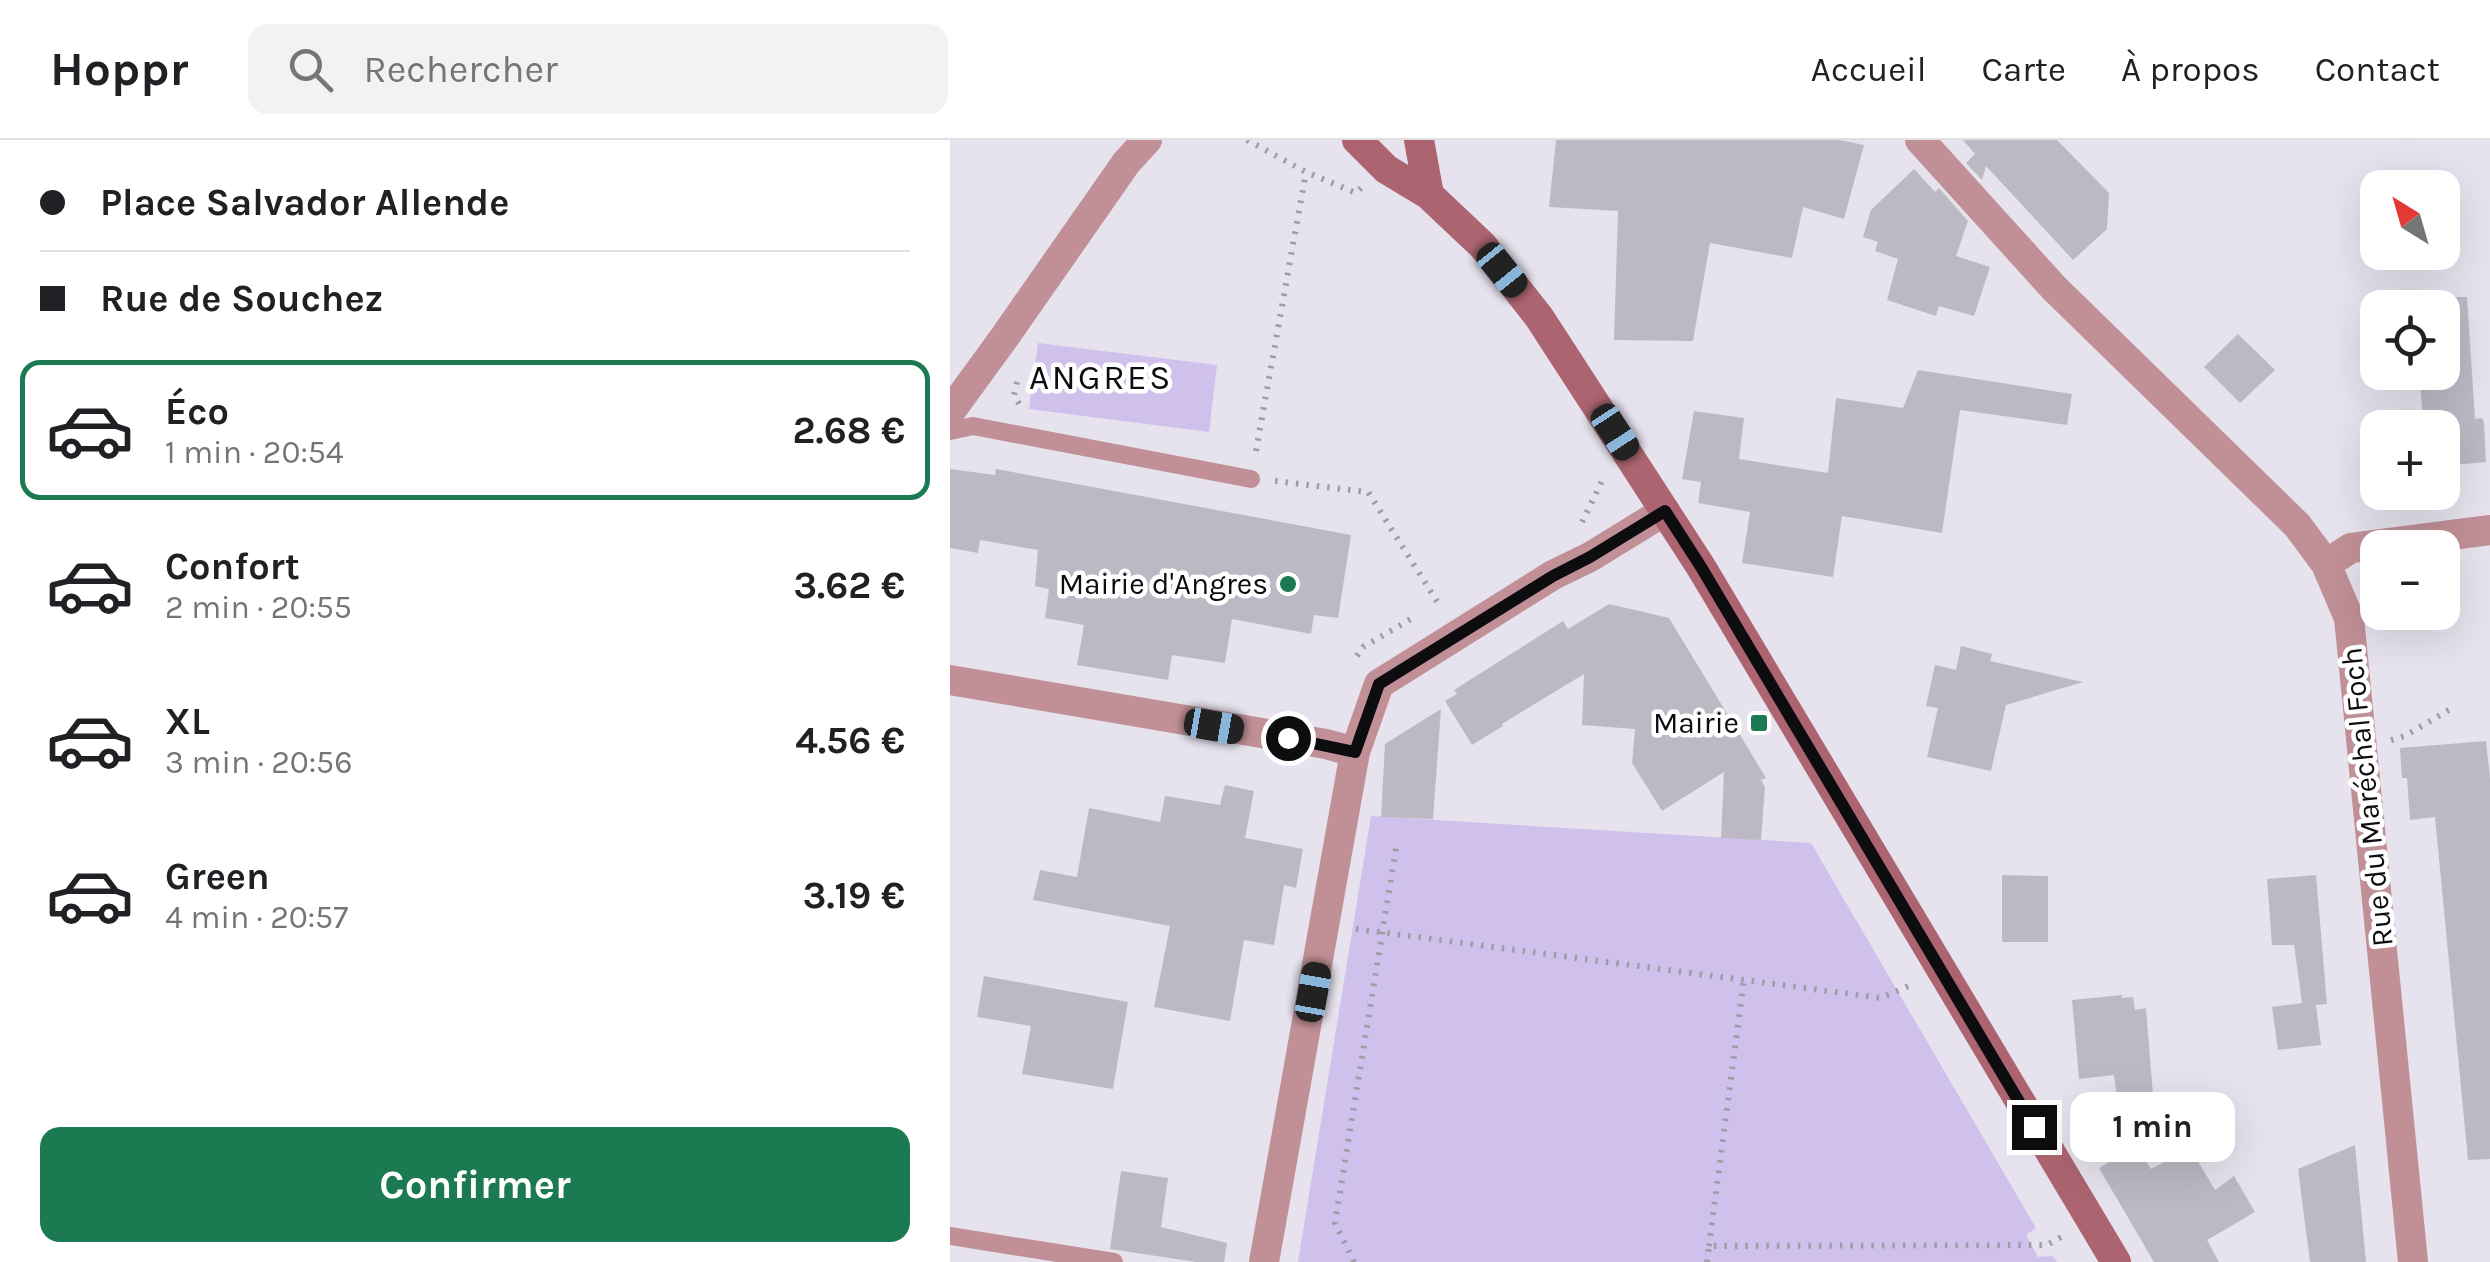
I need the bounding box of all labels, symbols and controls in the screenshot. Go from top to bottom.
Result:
search box [248,24,948,114]
text: Hoppr [50,41,188,97]
icon: search [283,42,338,97]
text: Rechercher [363,47,558,92]
text: Accueil [1811,49,1926,90]
text: Carte [1981,49,2066,90]
text: À propos [2121,49,2260,90]
text: Contact [2315,49,2440,90]
north arrow [2360,170,2460,270]
map controls [2360,170,2460,630]
text: Place Salvador Allende [100,180,509,225]
car [1471,237,1533,303]
text: Rue de Souchez [100,276,383,321]
button: locate [2360,290,2460,390]
district label: ANGRES [1029,357,1173,398]
icon: car [45,385,135,475]
text: Éco [165,389,229,434]
car [1586,399,1644,465]
text: 2.68 € [793,408,905,453]
button: + [2360,410,2460,510]
text: 1 min · 20:54 [165,434,344,471]
button: − [2360,530,2460,630]
icon: car [45,540,135,630]
text: Confort [165,544,300,589]
text: 3.62 € [793,563,905,608]
place label: Mairie d'Angres [1059,566,1268,602]
marker: Mairie d'Angres [1277,573,1299,595]
text: 2 min · 20:55 [165,589,352,626]
street label: Rue du Maréchal Foch [2333,646,2401,948]
icon: car [45,695,135,785]
text: XL [165,699,210,744]
place label: Mairie [1653,705,1739,741]
car [1182,706,1246,746]
marker: Mairie [1748,712,1770,734]
route start [1266,716,1311,761]
text: 4.56 € [795,718,905,763]
text: 3 min · 20:56 [165,744,353,781]
icon: car [45,850,135,940]
text: Green [165,854,270,899]
text: 3.19 € [803,873,905,918]
text: 4 min · 20:57 [165,899,348,936]
car [1293,960,1333,1024]
callout: 1 min [2069,1092,2234,1162]
route end [2012,1105,2057,1150]
text: 1 min [2112,1108,2193,1145]
button: Confirmer [40,1127,910,1242]

